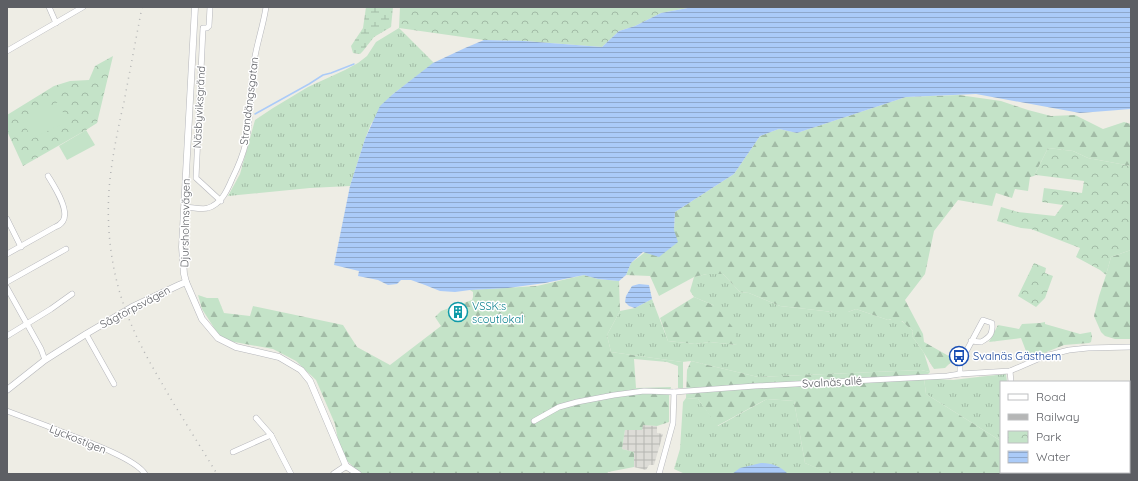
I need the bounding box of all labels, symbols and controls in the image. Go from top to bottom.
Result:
street label: Strandängsgatan [237,56,261,146]
street label: Näsbyviksgränd [190,65,208,149]
street label: Djursholmsvägen [177,178,193,268]
street label: Sågtorpsvägen [97,283,173,331]
place label: VSSK:s scoutlokal [472,299,524,326]
building icon: VSSK:s scoutlokal [447,301,469,323]
bus stop icon: Svalnäs Gästhem [948,345,970,367]
place label: Svalnäs Gästhem [973,349,1061,363]
street label: Svalnäs allé [802,373,862,391]
legend [1000,381,1130,473]
text: Road [1036,389,1066,404]
text: Railway [1036,409,1080,424]
street label: Lyckostigen [47,421,109,457]
text: Park [1036,429,1061,444]
text: Water [1036,449,1071,464]

